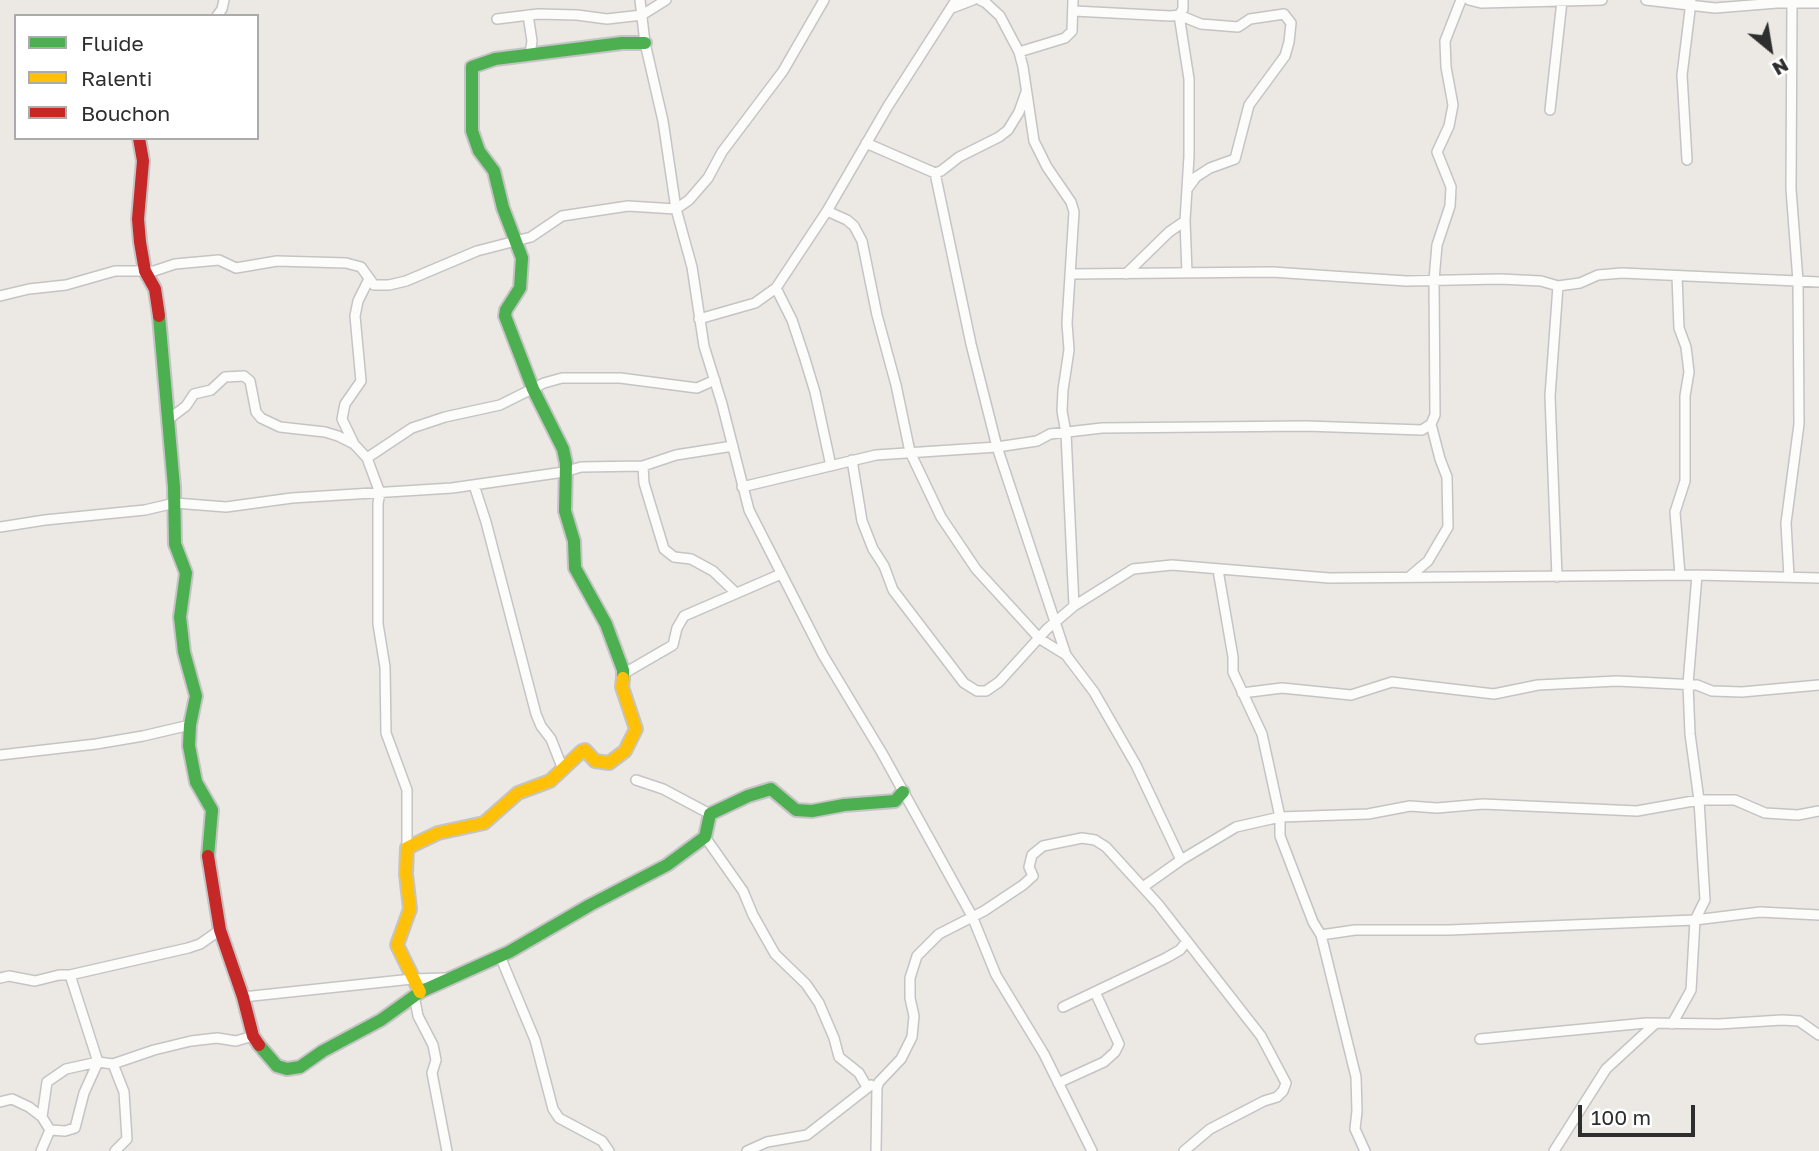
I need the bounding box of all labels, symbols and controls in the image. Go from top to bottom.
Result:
legend [14,14,259,140]
north arrow [1735,14,1805,84]
text: Fluide [81,30,144,56]
text: N [1769,54,1793,81]
text: Ralenti [81,65,152,91]
text: Bouchon [81,100,170,126]
scale bar [1581,1092,1698,1136]
text: 100 m [1591,1104,1651,1130]

